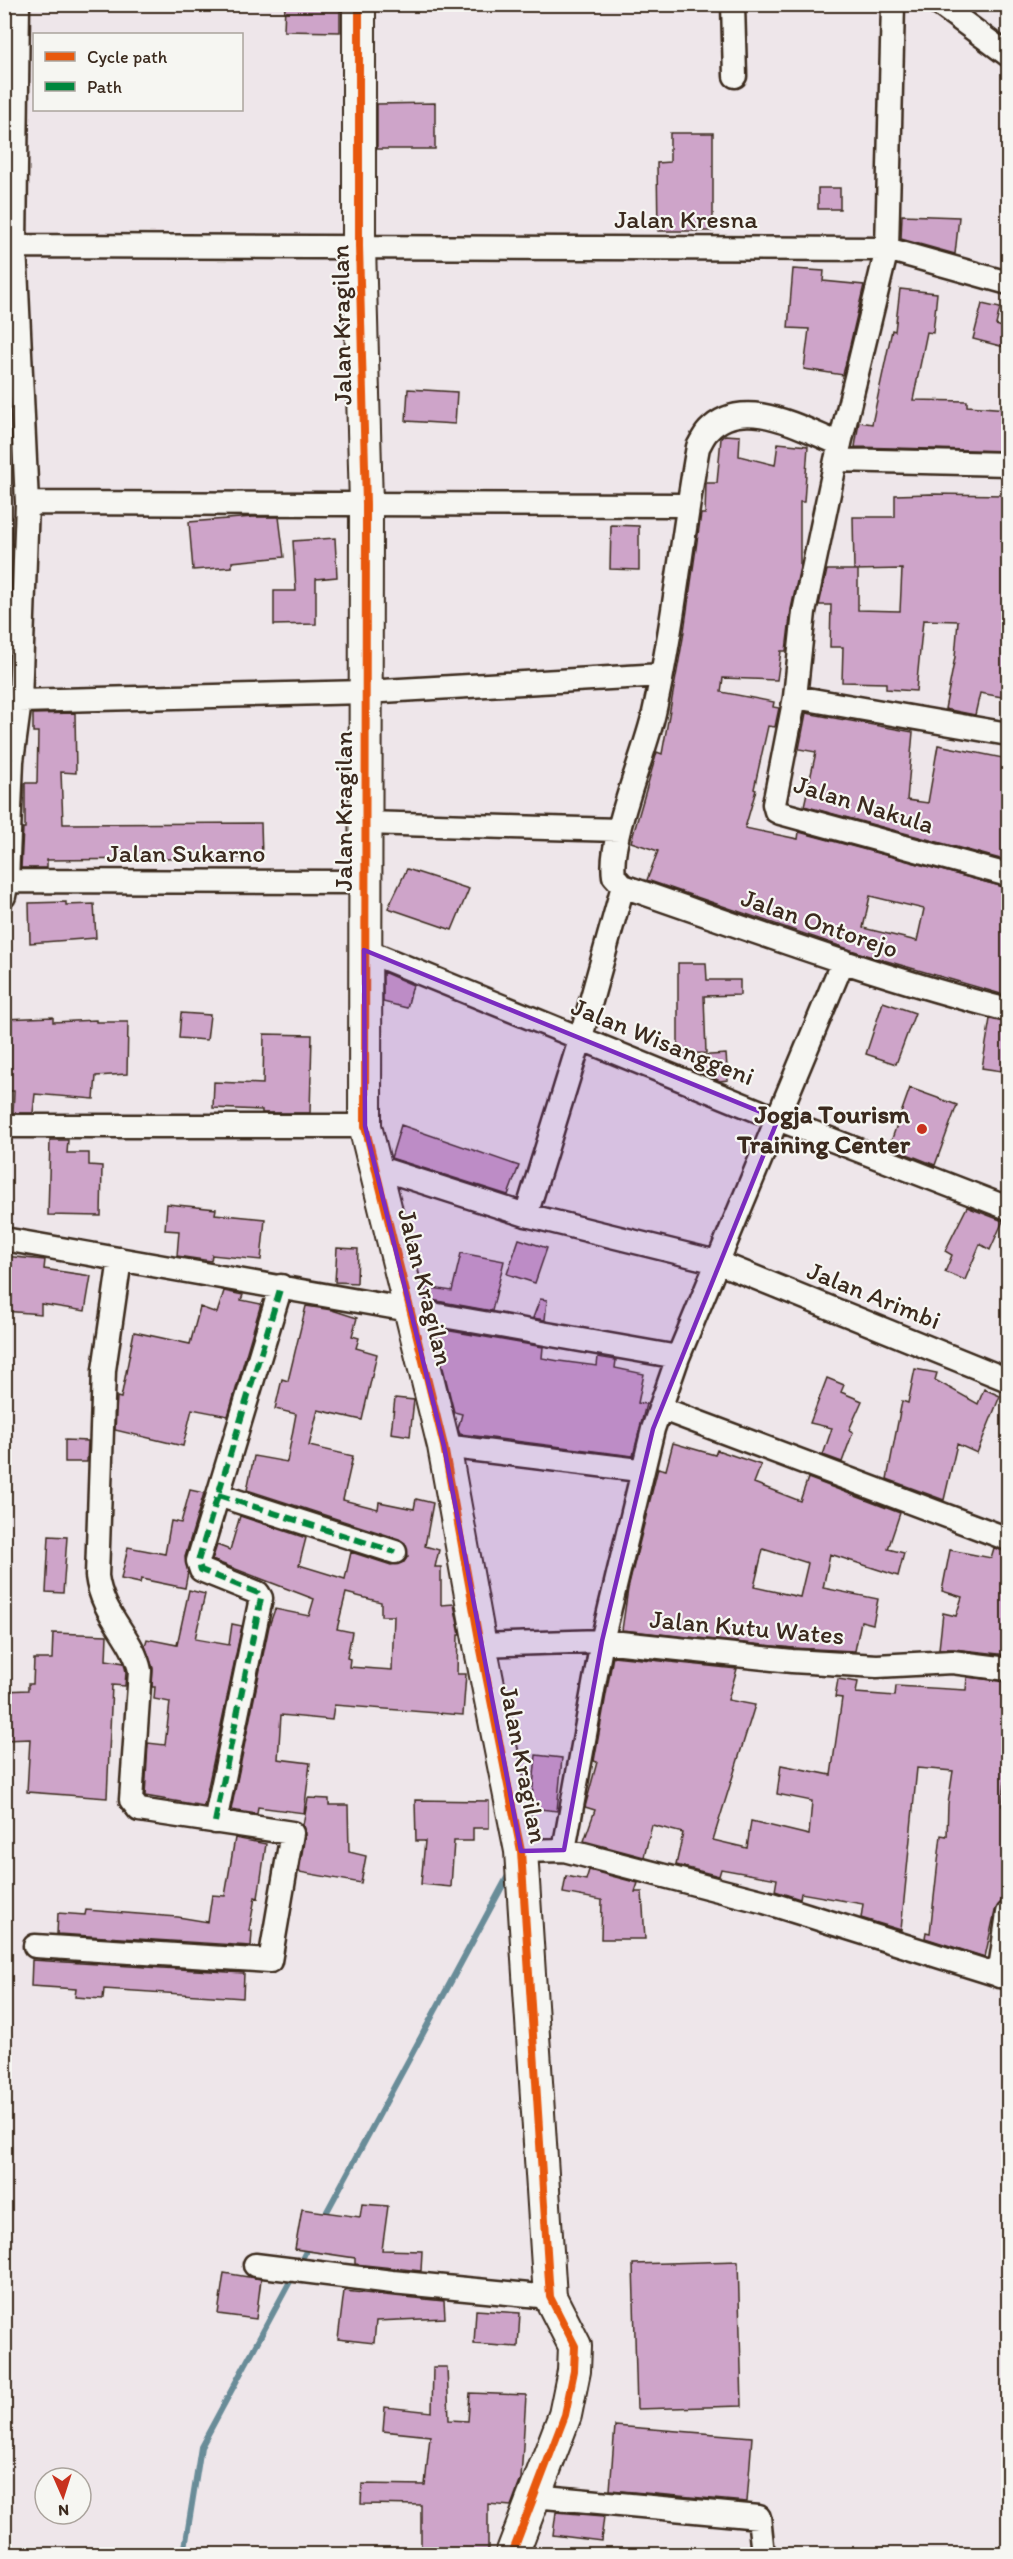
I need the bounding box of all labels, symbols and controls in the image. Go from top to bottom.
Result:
legend [33,33,243,111]
text: Cycle path [87,46,168,68]
text: Path [87,76,122,98]
street label: Jalan Kresna [614,203,758,235]
street label: Jalan Kragilan [324,244,358,406]
street label: Jalan Kragilan [327,730,359,891]
street label: Jalan Nakula [790,768,938,840]
street label: Jalan Sukarno [107,837,266,869]
street label: Jalan Ontorejo [737,881,903,965]
street label: Jalan Wisanggeni [567,990,759,1092]
place label: Jogja Tourism Training Center [736,1098,911,1160]
marker: Jogja Tourism Training Center [915,1122,929,1136]
street label: Jalan Kragilan [391,1205,461,1369]
street label: Jalan Arimbi [803,1254,945,1336]
street label: Jalan Kutu Wates [648,1603,846,1651]
street label: Jalan Kragilan [493,1682,555,1846]
north arrow [33,2466,93,2526]
text: N [58,2501,70,2520]

